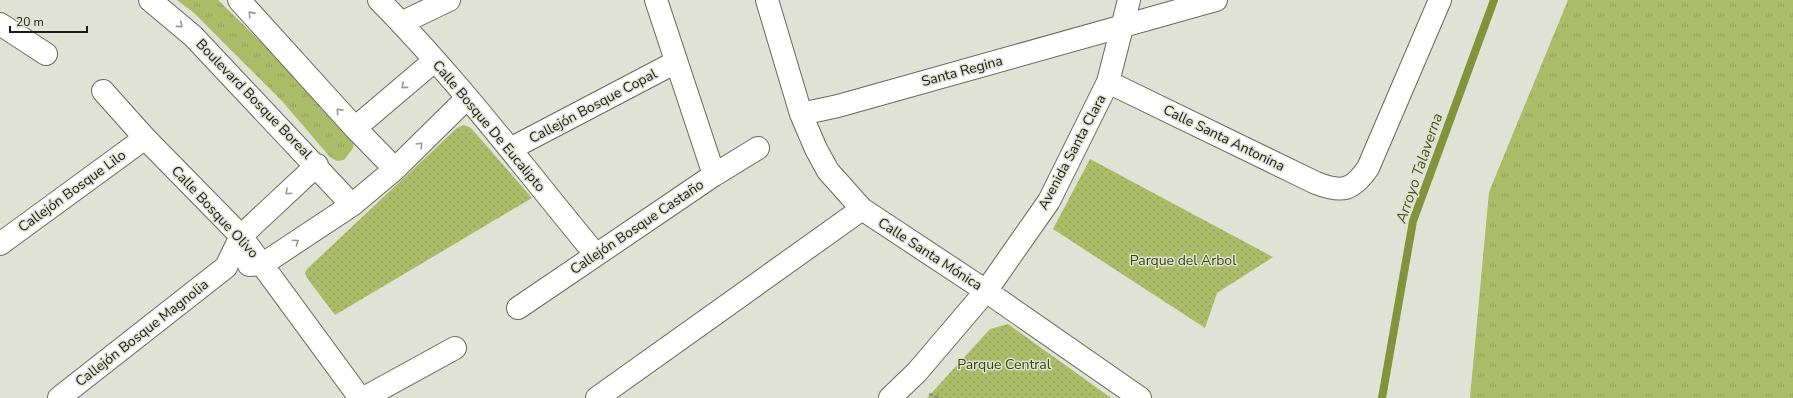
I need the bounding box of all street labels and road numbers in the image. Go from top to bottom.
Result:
street label: Boulevard Bosque Boreal [192,35,317,164]
street label: Santa Regina [919,51,1005,91]
street label: Calle Bosque De Eucalipto [428,56,550,196]
street label: Callejón Bosque Copal [526,64,661,148]
street label: Avenida Santa Clara [1034,91,1110,213]
street label: Calle Santa Antonina [1160,100,1288,176]
street label: Callejón Bosque Lilo [14,145,130,237]
street label: Calle Bosque Olivo [167,162,263,262]
street label: Callejón Bosque Castaño [566,175,708,279]
street label: Calle Santa Mónica [874,213,986,295]
street label: Callejón Bosque Magnolia [71,275,213,391]

